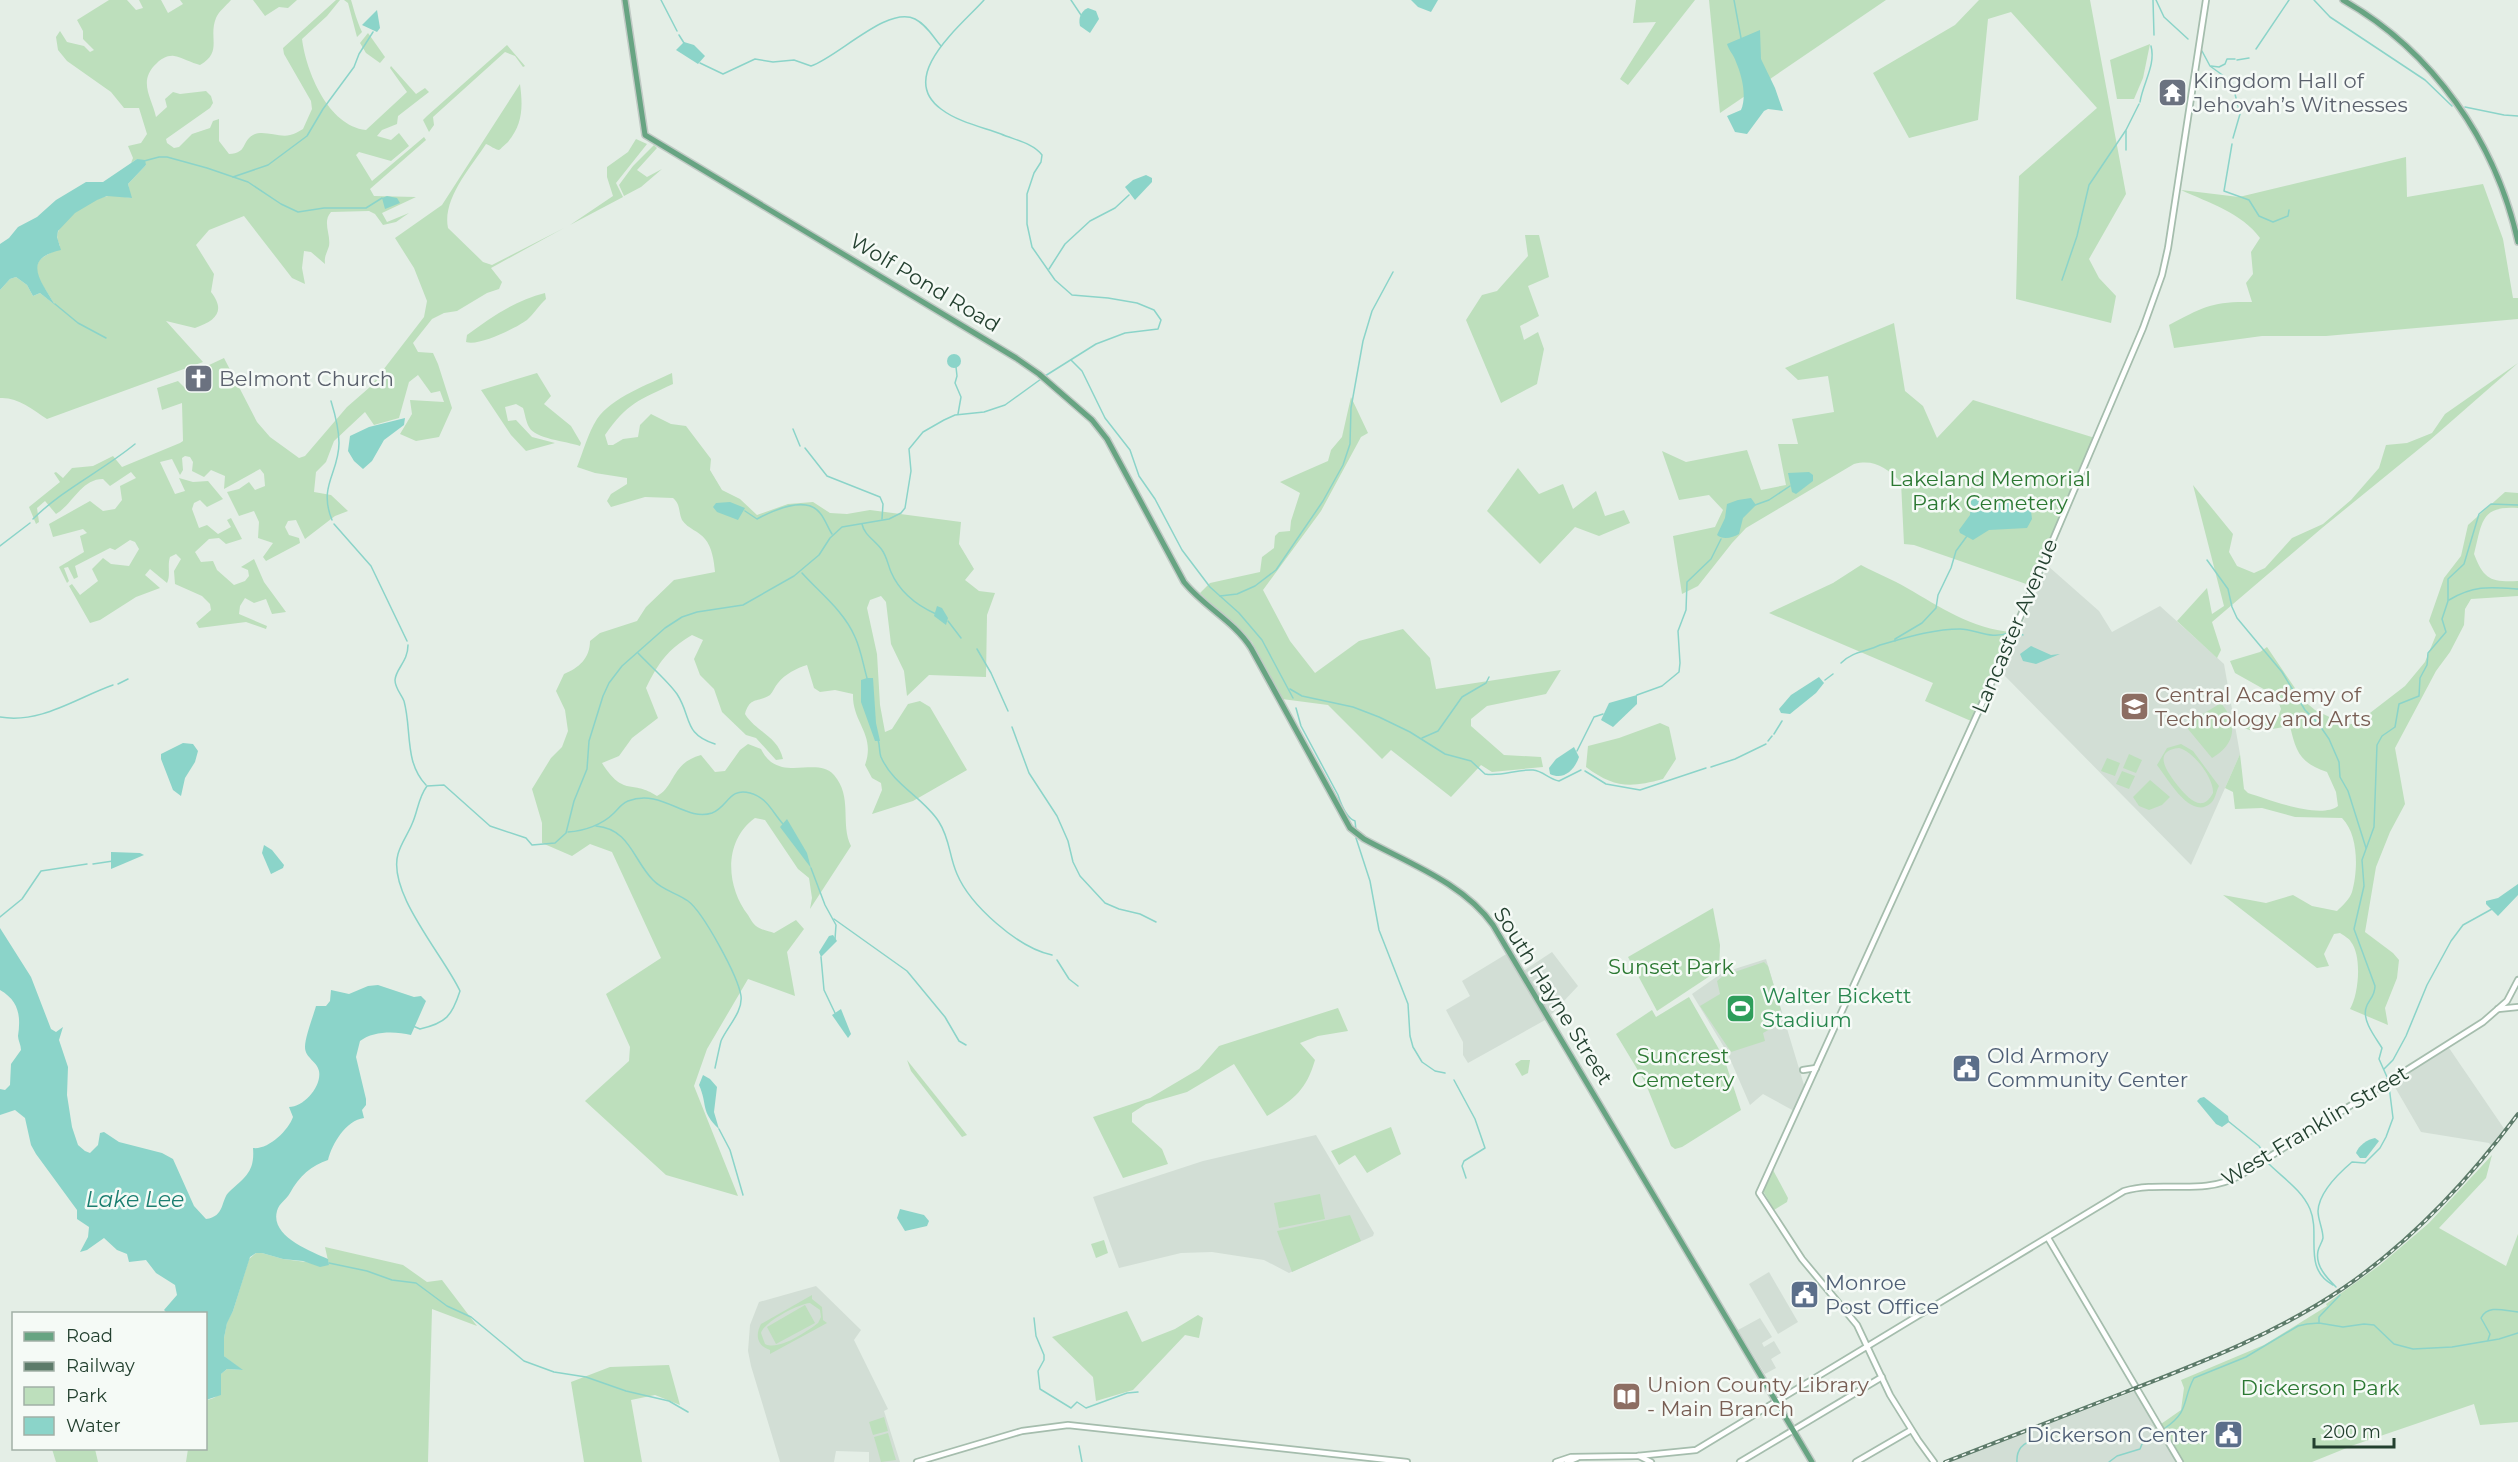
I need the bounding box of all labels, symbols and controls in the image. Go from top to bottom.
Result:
place label: Kingdom Hall of Jehovah’s Witnesses [2192,68,2408,117]
temple icon: Kingdom Hall of Jehovah’s Witnesses [2156,77,2188,109]
street label: Wolf Pond Road [846,228,1005,337]
church icon: Belmont Church [182,363,214,395]
place label: Belmont Church [219,366,394,391]
park label: Lakeland Memorial Park Cemetery [1889,466,2091,515]
street label: Lancaster Avenue [1966,535,2063,717]
place label: Central Academy of Technology and Arts [2155,682,2371,731]
school or university icon: Central Academy of Technology and Arts [2118,691,2150,723]
street label: South Hayne Street [1489,902,1618,1089]
park label: Sunset Park [1608,954,1735,979]
place label: Walter Bickett Stadium [1762,983,1911,1032]
sports icon: Walter Bickett Stadium [1725,992,1757,1024]
park label: Suncrest Cemetery [1632,1043,1735,1092]
place label: Old Armory Community Center [1987,1043,2188,1092]
public building icon: Old Armory Community Center [1950,1052,1982,1084]
street label: West Franklin Street [2217,1060,2413,1191]
water label: Lake Lee [86,1186,184,1213]
place label: Monroe Post Office [1825,1270,1939,1319]
public building icon: Monroe Post Office [1788,1279,1820,1311]
legend [12,1312,207,1450]
text: Road [66,1325,113,1347]
text: Railway [66,1355,135,1377]
place label: Union County Library - Main Branch [1647,1372,1869,1421]
park label: Dickerson Park [2241,1375,2400,1400]
library icon: Union County Library - Main Branch [1610,1381,1642,1413]
text: Park [66,1385,107,1407]
scale bar [2314,1411,2394,1449]
text: Water [66,1415,121,1437]
public building icon: Dickerson Center [2213,1419,2245,1451]
text: 200 m [2323,1421,2381,1443]
place label: Dickerson Center [2027,1422,2208,1447]

